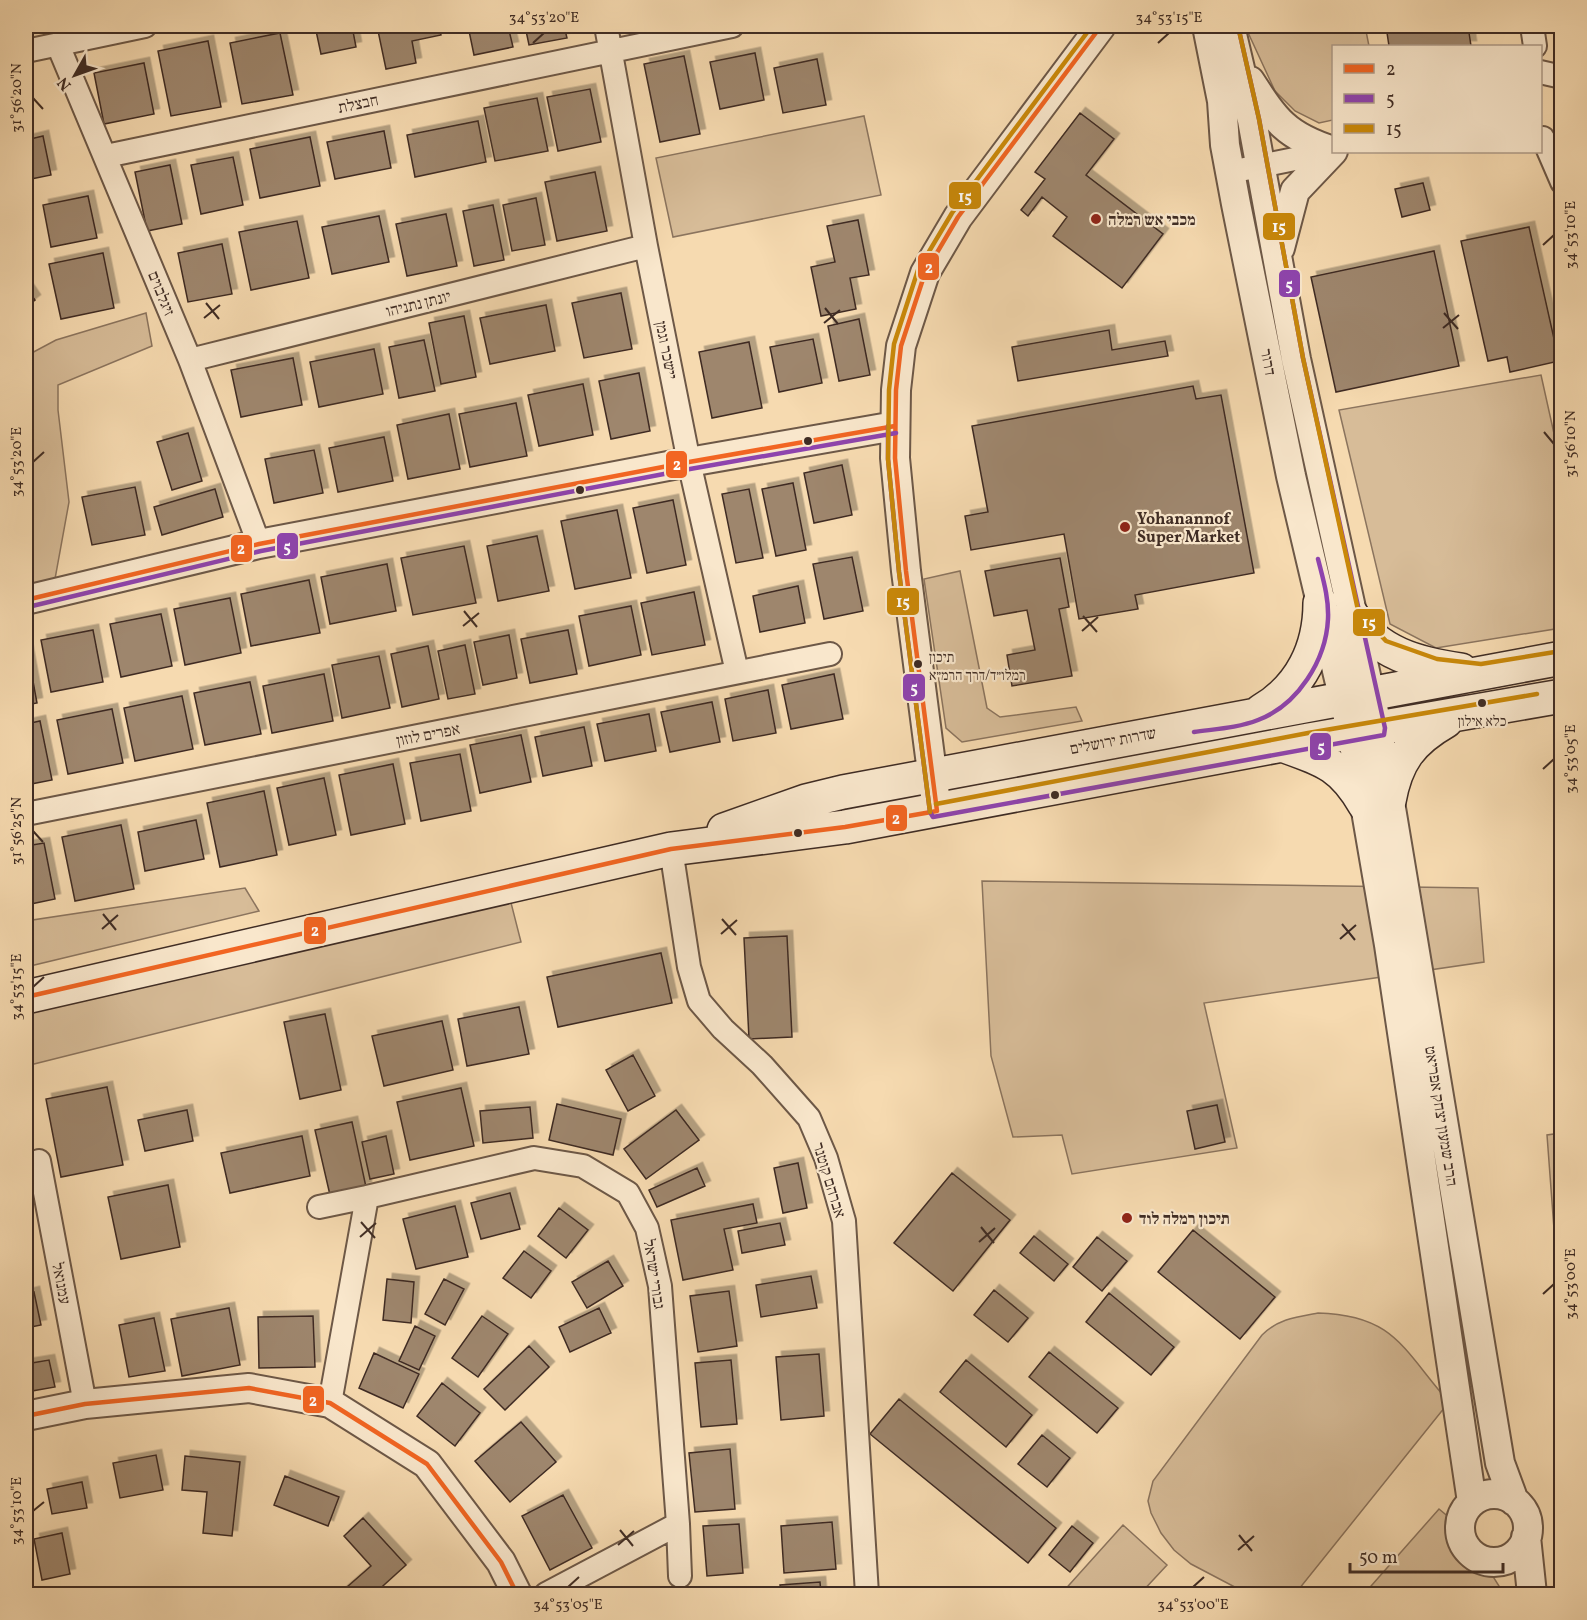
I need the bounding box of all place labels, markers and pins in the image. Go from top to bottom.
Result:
place label: מכבי אש רמלה [1108,210,1196,232]
marker: מכבי אש רמלה [1089,212,1103,226]
unlabelled marker [802,435,814,447]
unlabelled marker [574,484,586,496]
place label: Yohanannof Super Market [1137,509,1240,549]
marker: Yohanannof Super Market [1118,520,1132,534]
place label: תיכון רמלו״ד/דרך הרמ״א [929,649,1026,686]
marker: תיכון רמלו״ד/דרך הרמ״א [912,658,924,670]
marker: כלא אילון [1476,697,1488,709]
place label: כלא אילון [1458,713,1506,732]
unlabelled marker [1049,789,1061,801]
unlabelled marker [792,827,804,839]
place label: תיכון רמלה לוד [1139,1209,1230,1231]
marker: תיכון רמלה לוד [1120,1211,1134,1225]

